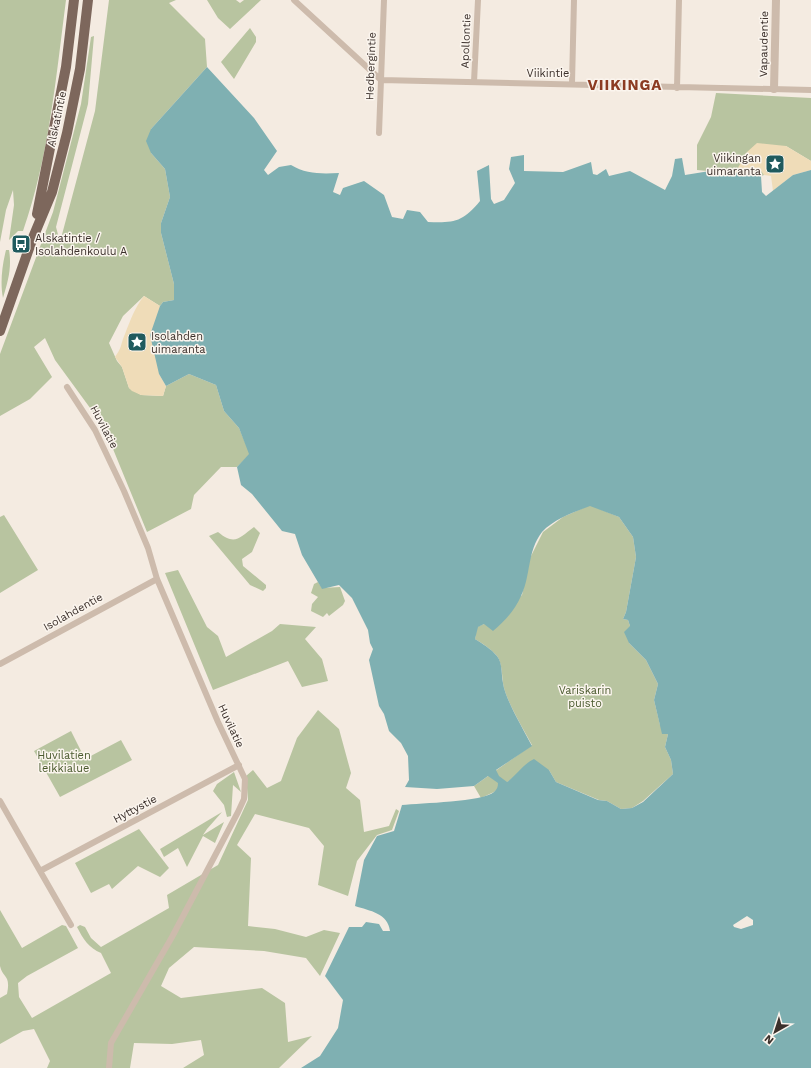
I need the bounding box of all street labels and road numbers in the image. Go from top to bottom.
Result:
street label: Vapaudentie [757,11,771,77]
street label: Apollontie [459,13,473,69]
street label: Hedbergintie [363,32,379,100]
street label: Viikintie [527,67,569,80]
street label: Alskatintie [45,90,69,148]
street label: Huvilatie [87,403,121,451]
street label: Isolahdentie [41,590,105,634]
street label: Huvilatie [215,702,247,750]
street label: Hyttystie [111,792,159,826]

